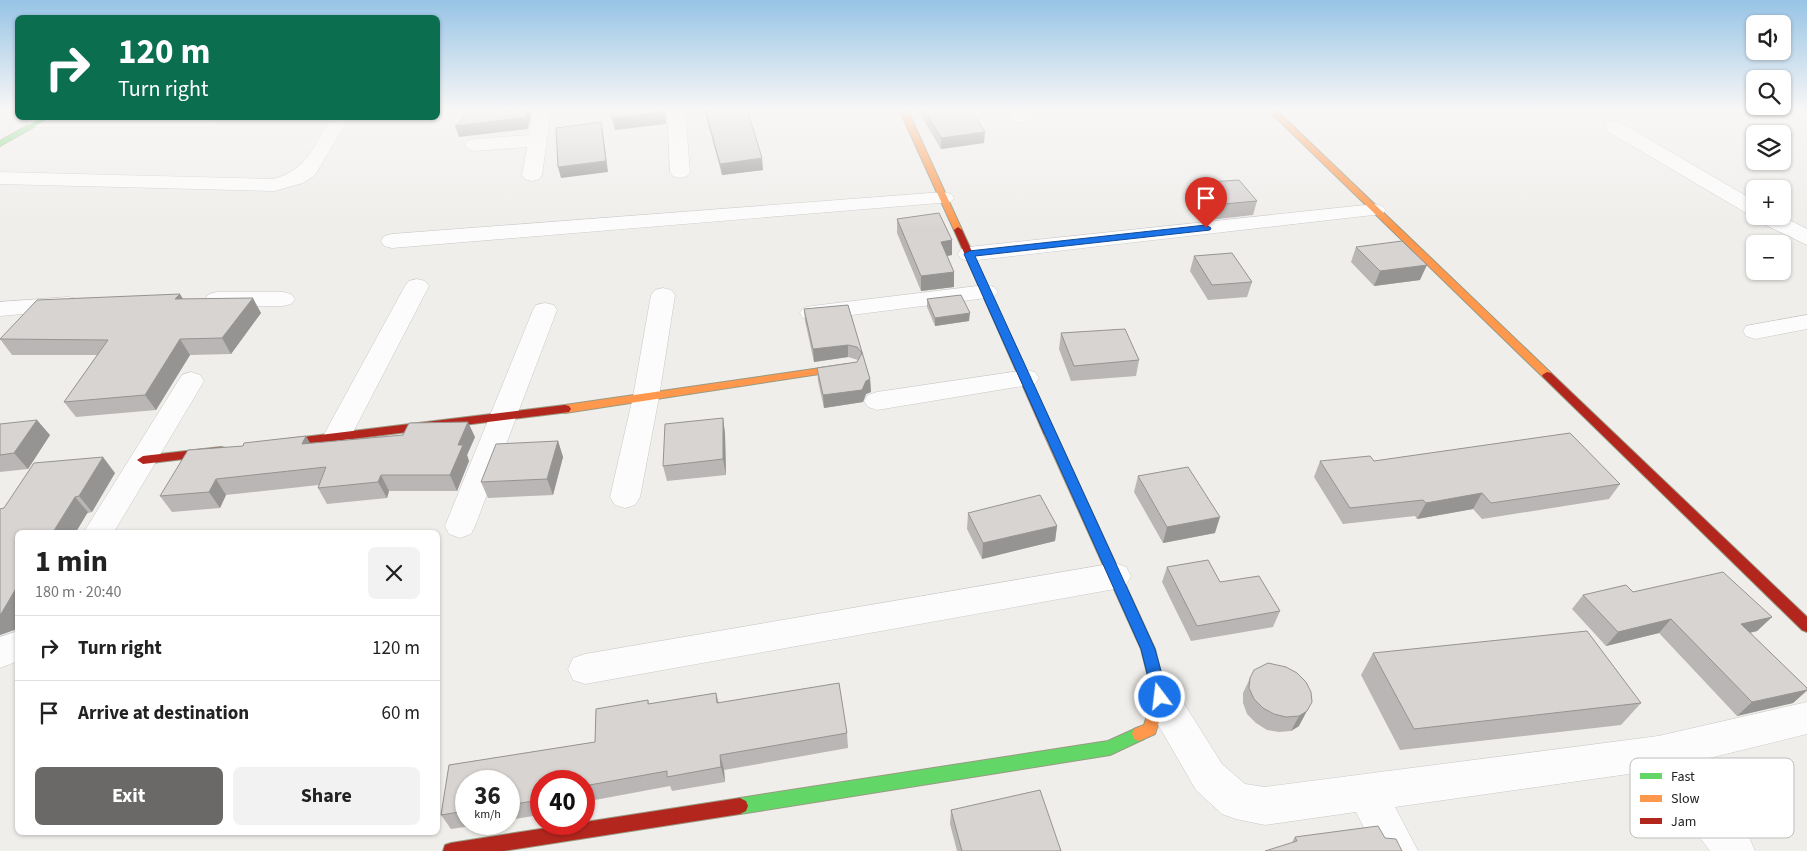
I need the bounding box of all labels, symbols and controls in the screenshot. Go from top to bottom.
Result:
map controls [1746,15,1791,280]
button: sound [1746,15,1791,60]
text: 120 m [118,27,210,77]
icon: right [35,35,100,100]
button: search [1746,70,1791,115]
text: Turn right [118,73,208,105]
button: layers [1746,125,1791,170]
pin [1185,177,1227,228]
button: + [1746,180,1791,225]
icon: arrive [1192,184,1220,212]
button: − [1746,235,1791,280]
text: 1 min [35,540,108,583]
button: close [368,547,420,599]
text: 180 m · 20:40 [35,581,122,603]
icon: right [35,634,63,662]
text: Turn right [78,635,162,662]
text: 120 m [372,635,420,662]
position arrow [1133,670,1185,722]
icon: arrive [35,699,63,727]
text: Arrive at destination [78,700,249,727]
text: 60 m [382,700,420,727]
legend [1630,758,1794,838]
button: Exit [35,767,223,825]
button: Share [233,767,420,825]
text: Fast [1671,767,1695,787]
speed limit sign: 40 [530,770,595,835]
text: 36 [474,778,501,814]
text: Slow [1671,789,1700,809]
text: km/h [474,806,501,823]
text: Jam [1671,812,1696,832]

